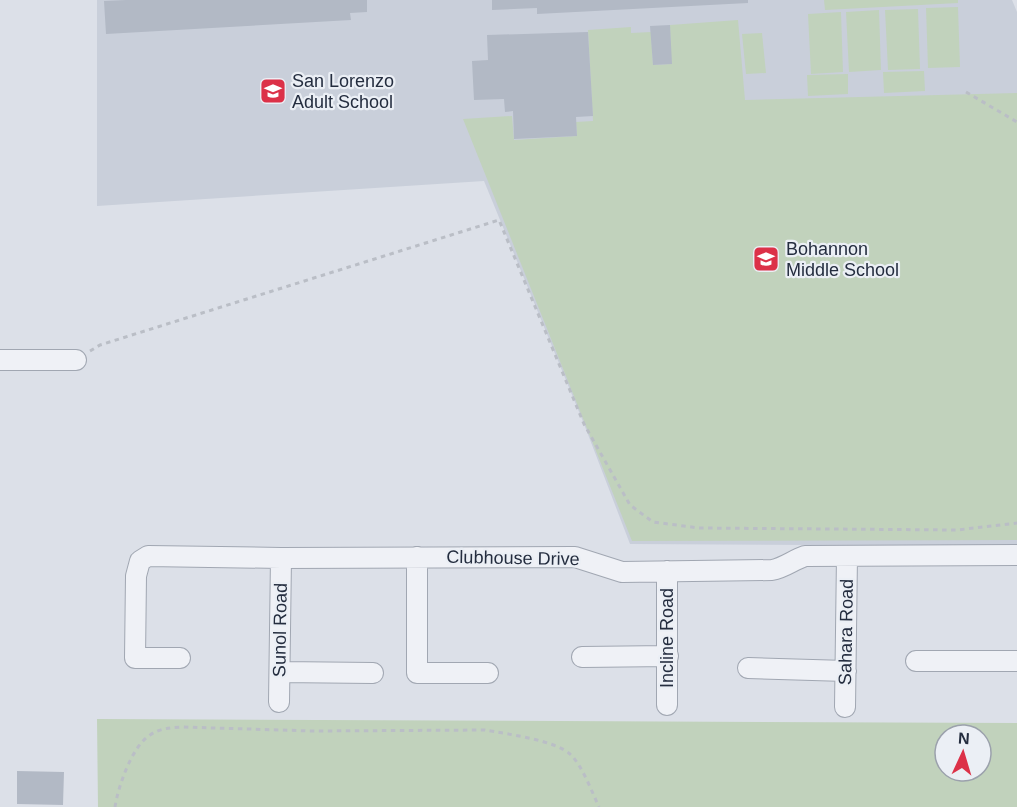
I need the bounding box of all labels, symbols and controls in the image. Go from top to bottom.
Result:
place label: San Lorenzo Adult School [292,71,394,112]
school or university icon: San Lorenzo Adult School [258,76,288,106]
place label: Bohannon Middle School [786,239,899,280]
school or university icon: Bohannon Middle School [751,244,781,274]
street label: Clubhouse Drive [446,547,580,569]
street label: Sahara Road [835,579,857,685]
street label: Sunol Road [269,583,291,677]
street label: Incline Road [657,588,677,688]
north arrow [933,723,993,783]
text: N [958,730,970,747]

